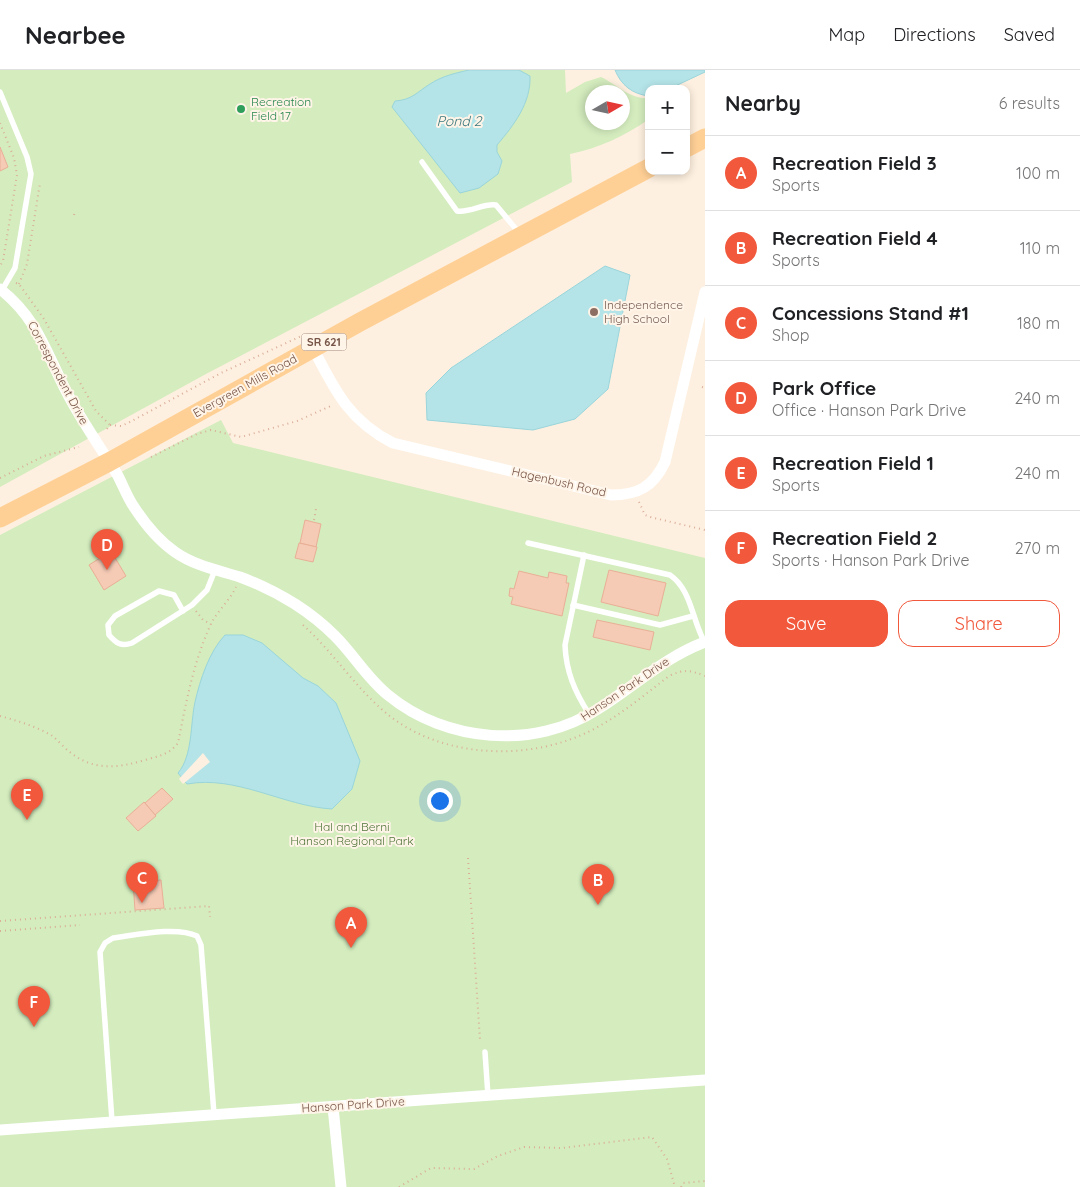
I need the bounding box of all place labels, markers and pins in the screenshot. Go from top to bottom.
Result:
place label: Recreation Field 17 [251,94,311,123]
marker: Recreation Field 17 [235,103,247,115]
place label: Independence High School [604,297,683,326]
marker: Independence High School [588,306,600,318]
pin: D [91,529,123,570]
pin: E [11,779,43,820]
pin: C [126,862,158,903]
pin: B [582,864,614,905]
pin: A [335,907,367,948]
pin: F [18,986,50,1027]

